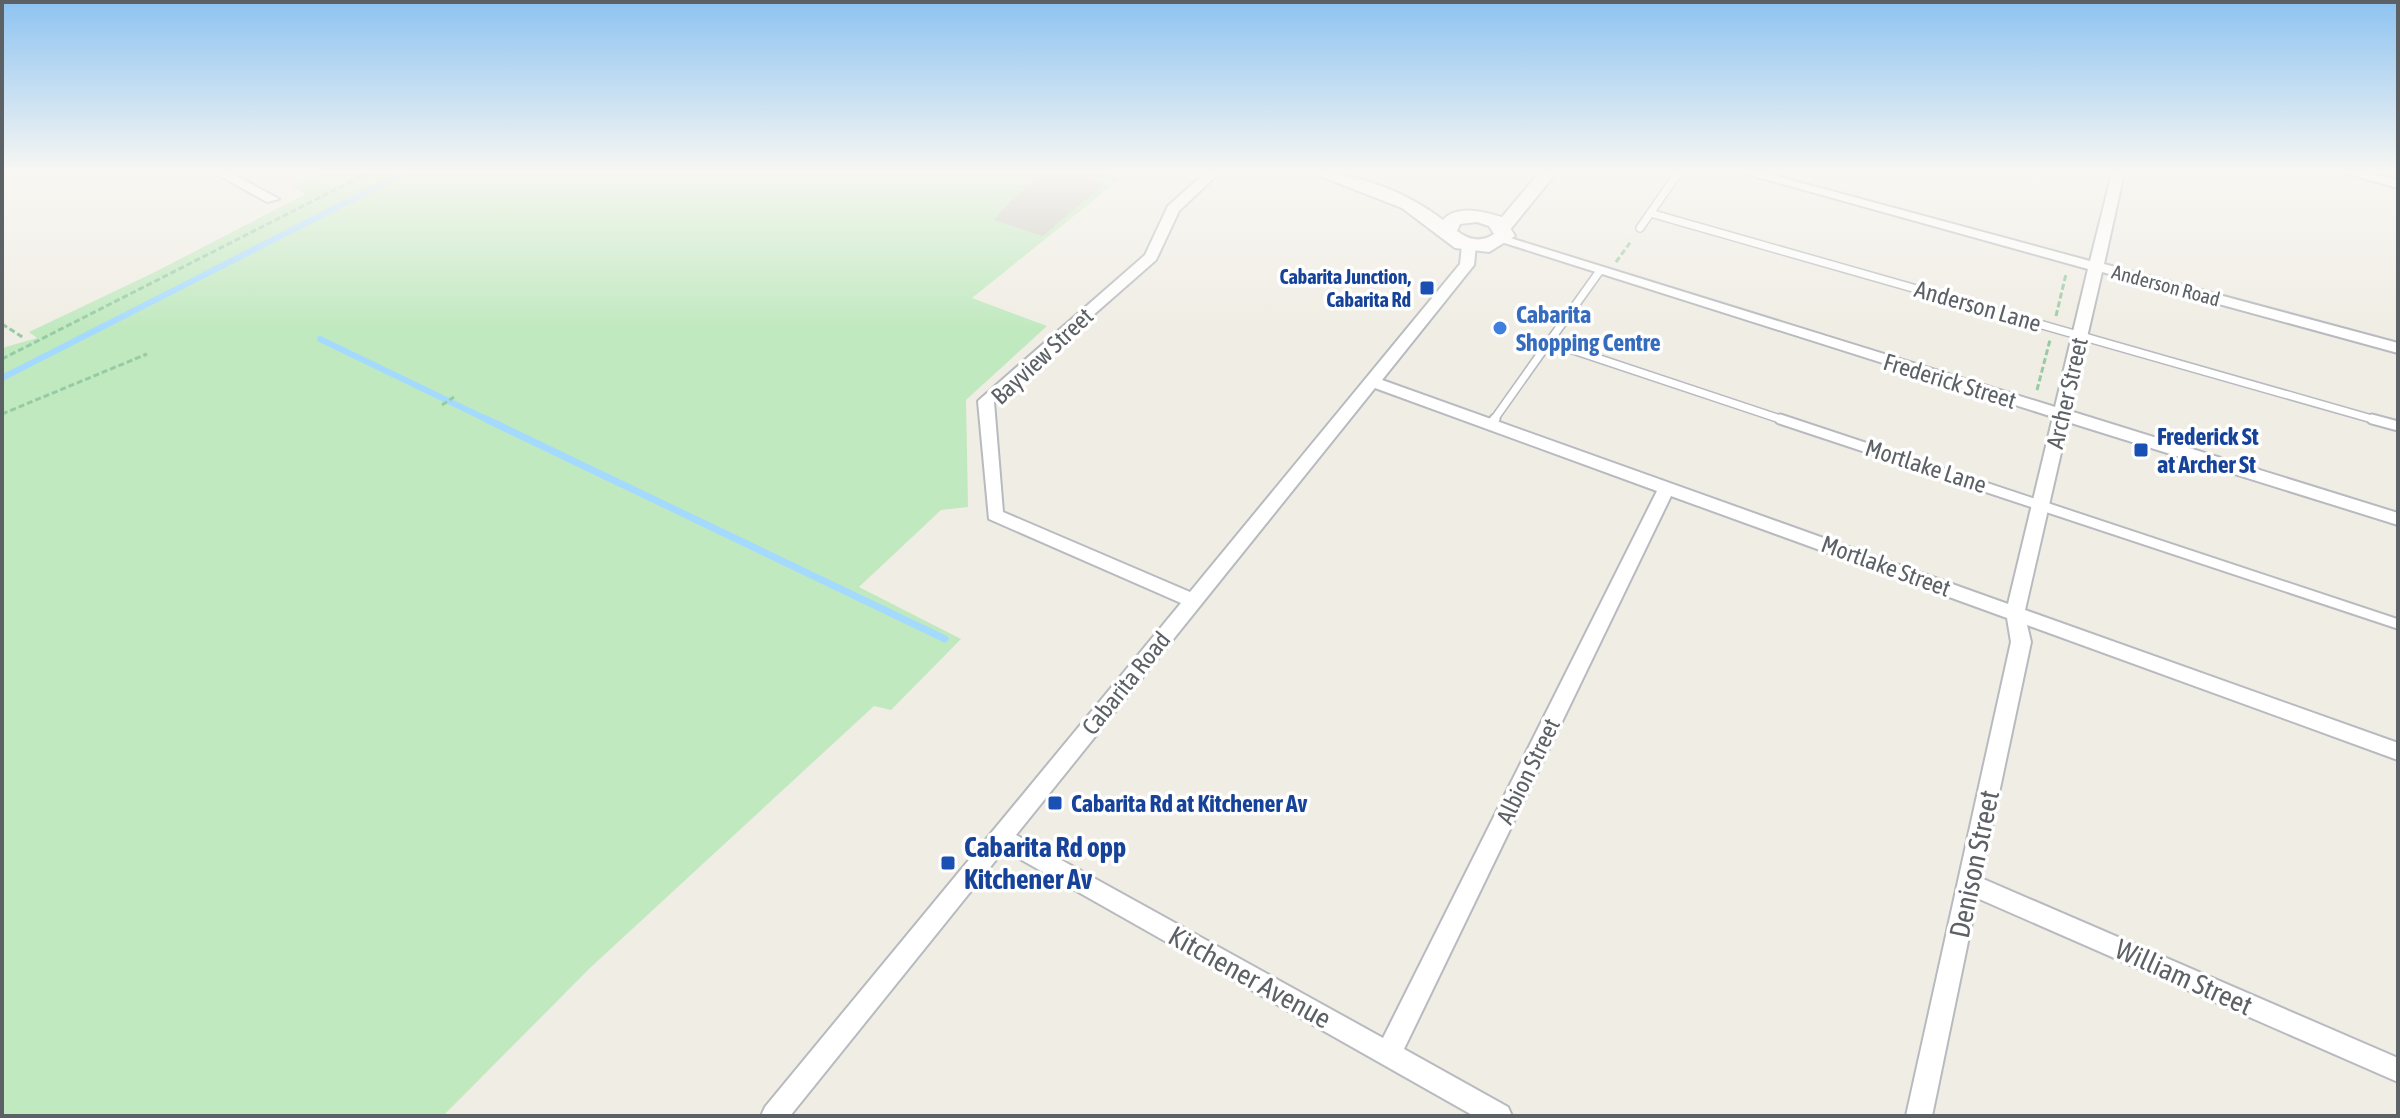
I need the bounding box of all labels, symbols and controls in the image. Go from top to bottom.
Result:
street label: Anderson Road [2109,260,2223,310]
place label: Cabarita Junction, Cabarita Rd [1279,265,1411,311]
street label: Anderson Lane [1912,275,2044,337]
marker: Cabarita Junction, Cabarita Rd [1418,279,1436,297]
place label: Cabarita Shopping Centre [1516,301,1661,356]
street label: Bayview Street [986,302,1098,410]
marker: Cabarita Shopping Centre [1491,319,1509,337]
street label: Archer Street [2041,335,2093,451]
street label: Frederick Street [1880,348,2020,414]
place label: Frederick St at Archer St [2157,423,2259,478]
street label: Mortlake Lane [1862,434,1990,498]
marker: Frederick St at Archer St [2132,441,2150,459]
street label: Mortlake Street [1818,530,1954,602]
street label: Cabarita Road [1076,626,1176,740]
street label: Albion Street [1491,714,1565,828]
street label: Denison Street [1943,787,2005,941]
place label: Cabarita Rd at Kitchener Av [1071,790,1308,817]
marker: Cabarita Rd at Kitchener Av [1046,794,1064,812]
place label: Cabarita Rd opp Kitchener Av [964,831,1126,895]
marker: Cabarita Rd opp Kitchener Av [939,854,957,872]
street label: Kitchener Avenue [1163,919,1337,1035]
street label: William Street [2111,933,2257,1021]

